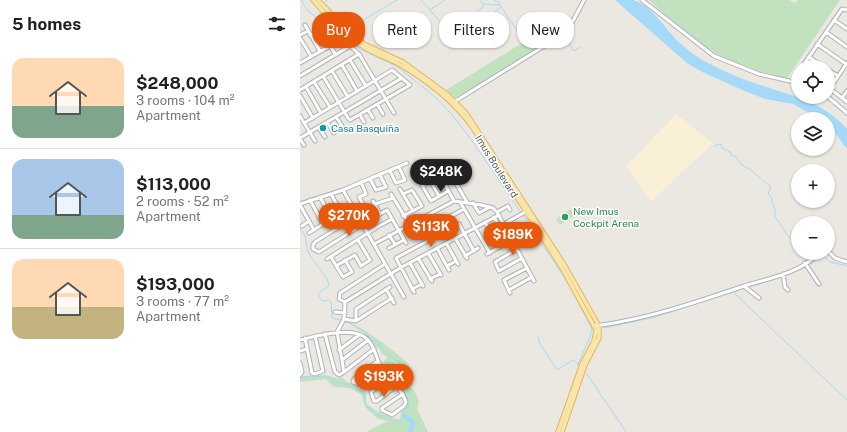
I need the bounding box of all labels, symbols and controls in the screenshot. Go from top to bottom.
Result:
chip: Buy [312,12,365,48]
chip: Rent [373,12,431,48]
chip: Filters [439,12,509,48]
chip: New [517,12,574,48]
icon: filters [266,13,288,35]
text: 5 homes [12,14,81,34]
map controls [791,60,835,260]
button: locate [791,60,835,104]
text: $248,000 [136,73,218,93]
icon: home [44,74,92,122]
text: 3 rooms · 104 m² [136,93,235,108]
text: Apartment [136,108,201,123]
button: layers [791,112,835,156]
place label: Casa Basquiña [331,122,399,134]
marker: Casa Basquiña [318,123,328,133]
street label: Imus Boulevard [473,132,521,200]
pin: $248K [413,159,469,193]
text: $248K [419,164,463,179]
button: + [791,164,835,208]
text: $113,000 [136,174,211,194]
icon: home [44,175,92,223]
text: 2 rooms · 52 m² [136,194,229,209]
pin: $270K [321,203,377,237]
place label: New Imus Cockpit Arena [573,205,639,229]
text: $270K [328,208,370,223]
text: Apartment [136,209,201,224]
marker: New Imus Cockpit Arena [560,212,570,222]
pin: $113K [403,214,459,248]
button: − [791,216,835,260]
text: $113K [412,219,450,234]
pin: $189K [485,222,541,256]
text: $189K [493,227,533,242]
text: $193,000 [136,274,215,294]
icon: home [44,275,92,323]
text: 3 rooms · 77 m² [136,294,229,309]
text: Apartment [136,309,201,324]
pin: $193K [356,364,412,398]
text: $193K [364,369,404,384]

